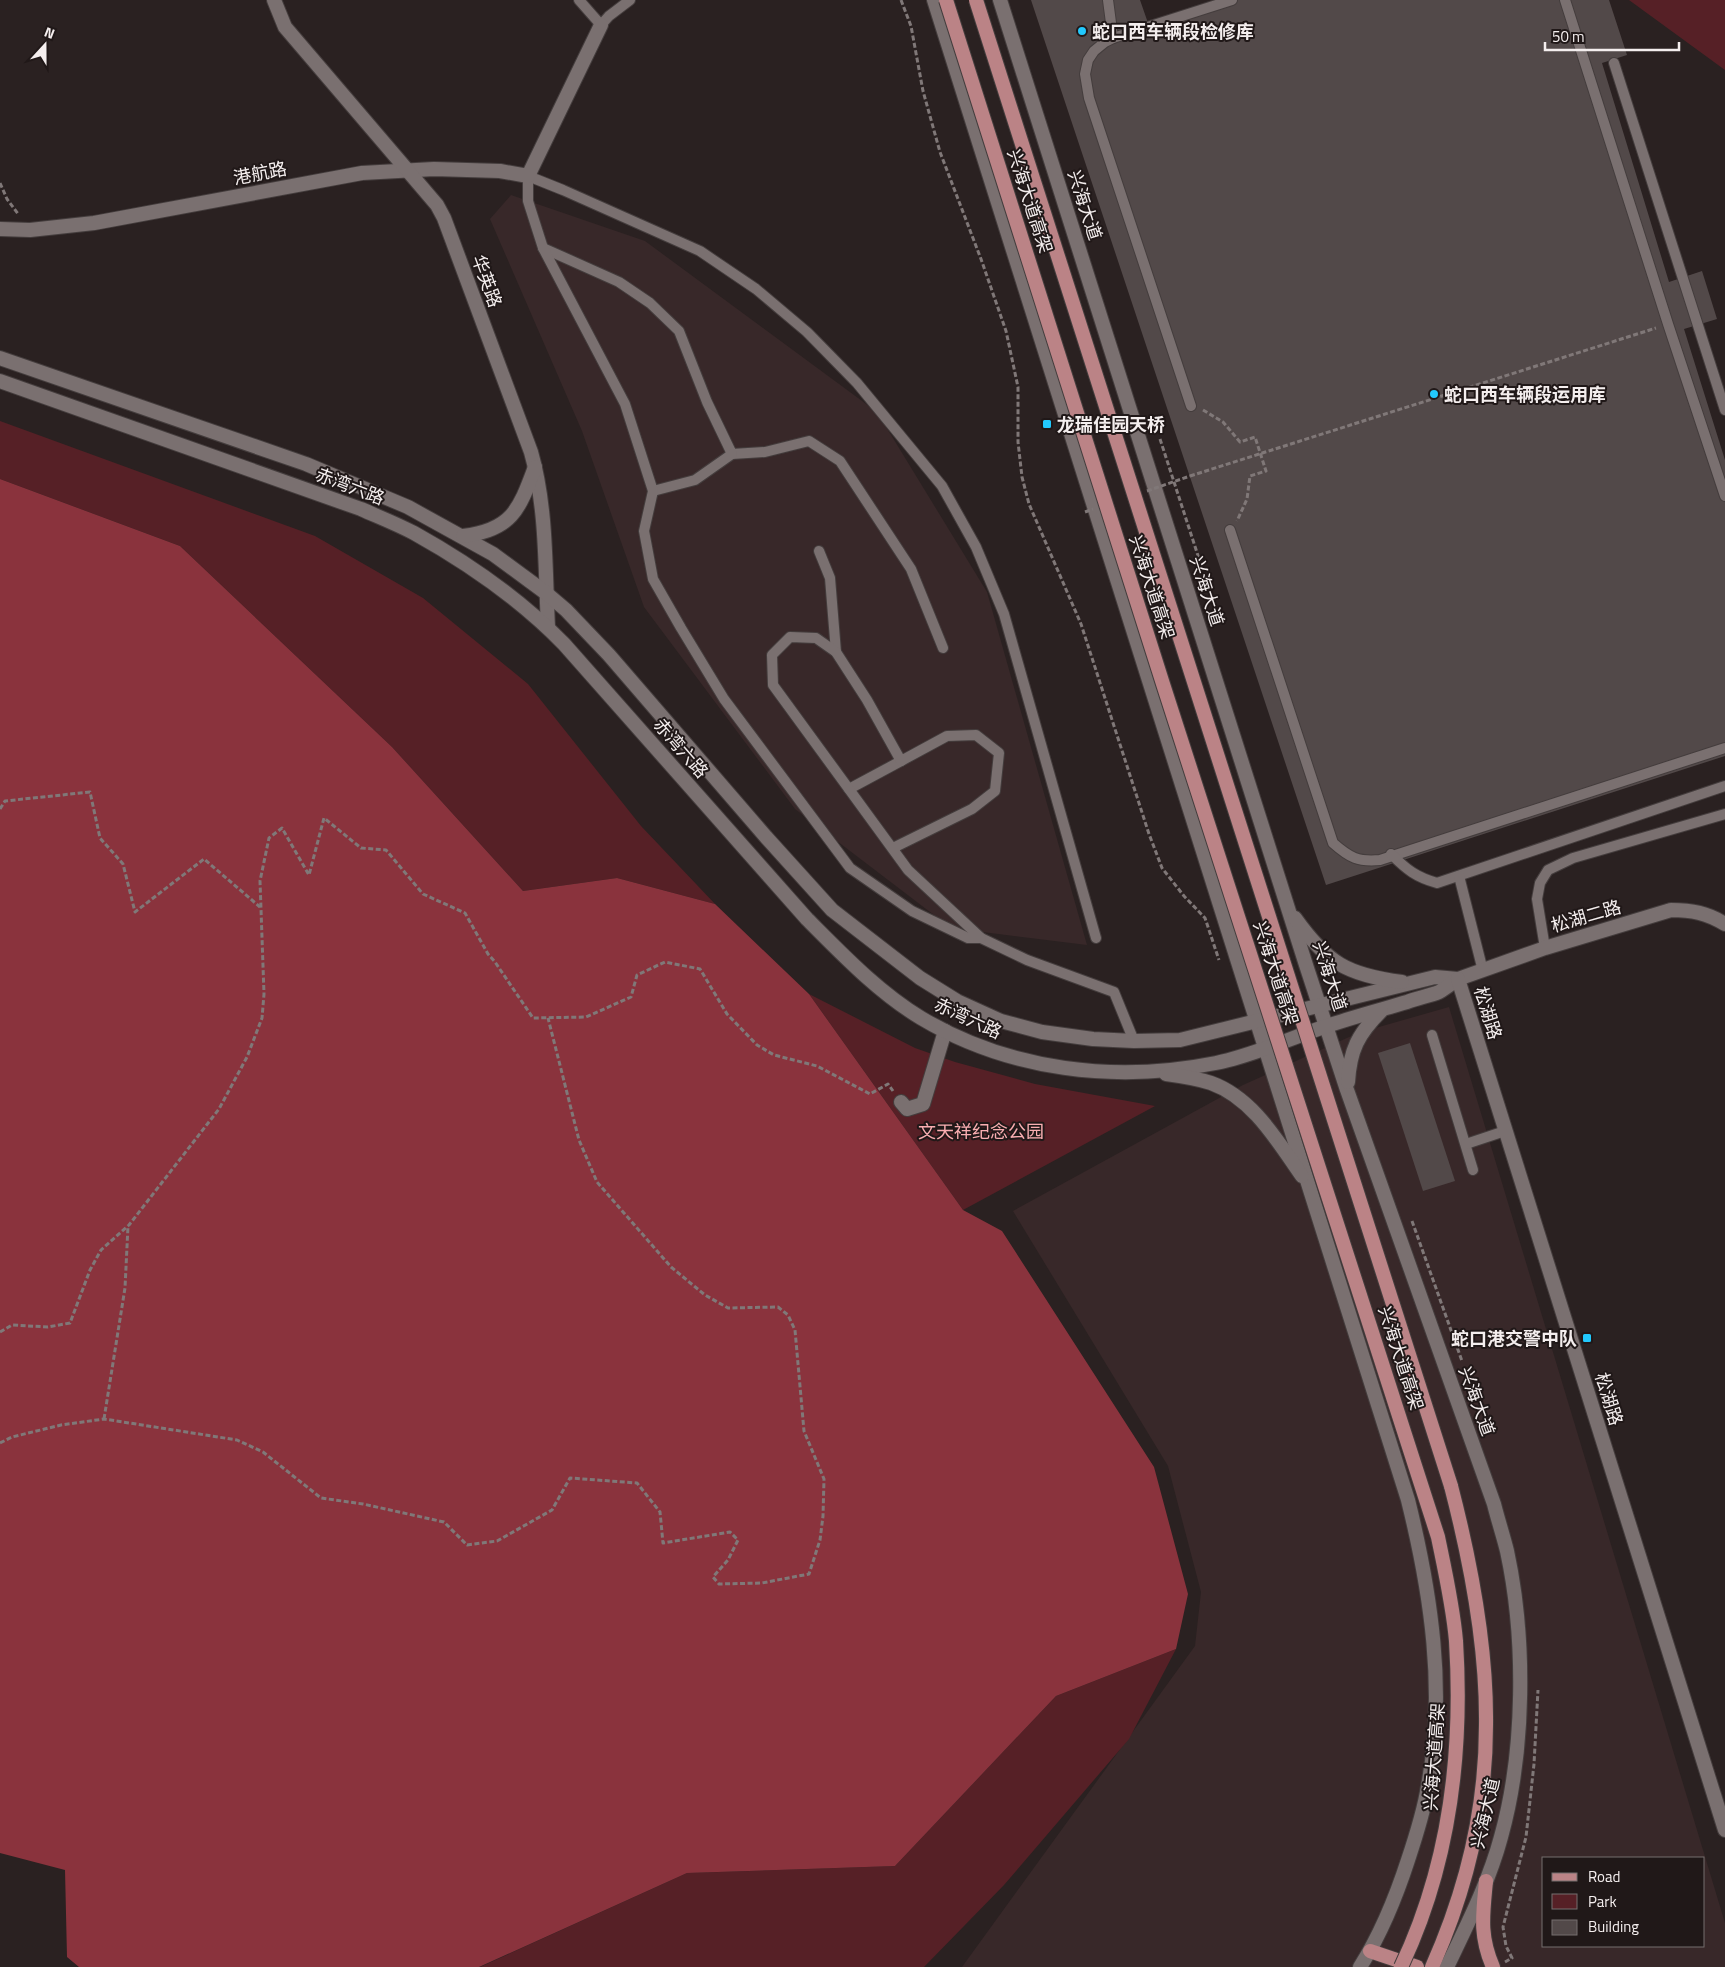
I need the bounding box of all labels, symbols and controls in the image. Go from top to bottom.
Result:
place label: 蛇口西车辆段检修库 [1092,18,1254,45]
north arrow [20,20,70,70]
scale bar [1545,20,1679,52]
text: N [42,21,58,44]
marker: 蛇口西车辆段检修库 [1076,25,1088,37]
text: 50 m [1552,25,1585,48]
street label: 兴海大道高架 [1000,145,1060,257]
street label: 港航路 [231,155,289,191]
street label: 兴海大道 [1061,167,1109,243]
street label: 华英路 [465,251,509,311]
place label: 蛇口西车辆段运用库 [1444,381,1606,408]
marker: 蛇口西车辆段运用库 [1428,388,1440,400]
place label: 龙瑞佳园天桥 [1057,411,1165,438]
marker: 龙瑞佳园天桥 [1041,418,1053,430]
street label: 赤湾六路 [312,460,388,512]
street label: 兴海大道高架 [1122,531,1182,643]
street label: 兴海大道 [1183,553,1231,629]
street label: 赤湾六路 [647,712,715,784]
street label: 松湖二路 [1548,893,1624,939]
street label: 兴海大道高架 [1246,917,1306,1029]
street label: 兴海大道 [1306,938,1354,1014]
street label: 松湖路 [1467,983,1509,1043]
street label: 赤湾六路 [930,991,1006,1045]
park label: 文天祥纪念公园 [918,1118,1044,1145]
street label: 兴海大道高架 [1371,1302,1431,1414]
place label: 蛇口港交警中队 [1451,1325,1577,1352]
marker: 蛇口港交警中队 [1581,1332,1593,1344]
street label: 兴海大道 [1452,1363,1502,1439]
street label: 松湖路 [1588,1369,1630,1429]
street label: 兴海大道高架 [1417,1702,1451,1812]
street label: 兴海大道 [1464,1775,1506,1851]
legend [1542,1857,1705,1947]
text: Road [1588,1865,1620,1888]
text: Park [1588,1890,1617,1913]
text: Building [1588,1915,1639,1938]

